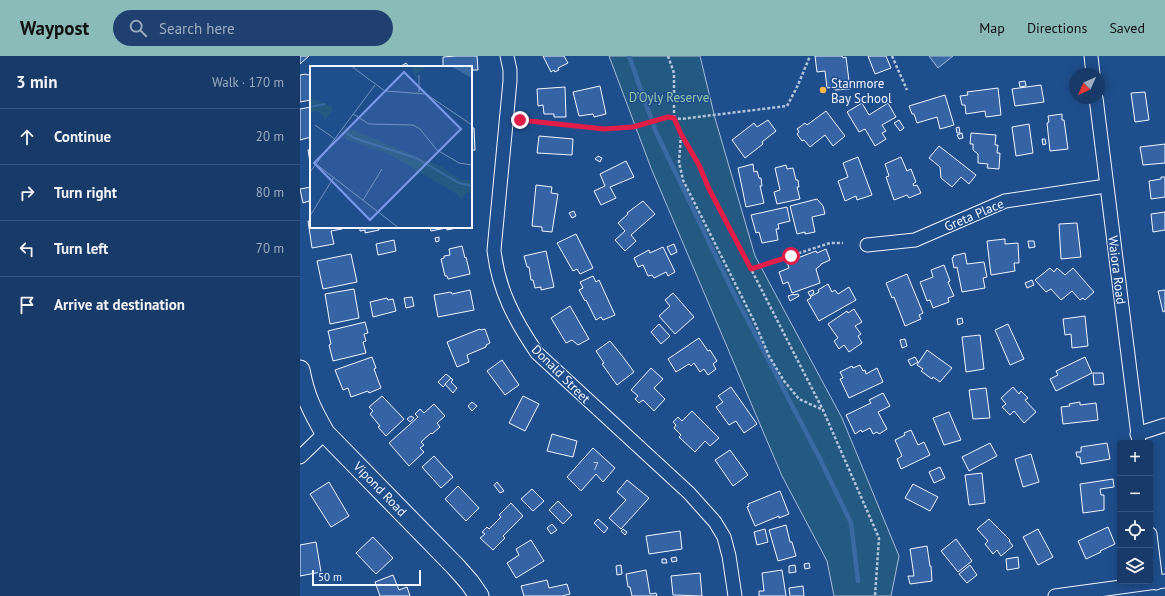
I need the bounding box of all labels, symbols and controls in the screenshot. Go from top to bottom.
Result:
search box [113,10,393,46]
text: Waypost [20,16,89,40]
icon: search [127,17,149,39]
text: Search here [159,19,235,38]
text: Map [979,19,1005,37]
text: Directions [1027,19,1087,37]
text: Saved [1109,19,1145,37]
inset map [310,66,472,228]
north arrow [1069,68,1105,104]
text: 3 min [16,71,57,93]
text: Walk · 170 m [212,74,284,91]
place label: Stanmore Bay School [831,75,892,107]
marker: Stanmore Bay School [818,85,828,95]
park label: D’Oyly Reserve [629,89,709,106]
route end [511,111,529,129]
icon: ahead [16,126,38,148]
text: Continue [54,127,111,146]
text: 20 m [256,128,284,145]
icon: right [16,182,38,204]
text: Turn right [54,183,117,202]
text: 80 m [256,184,284,201]
street label: Greta Place [942,195,1006,235]
street label: Waiora Road [1104,235,1130,305]
icon: left [16,238,38,260]
text: Turn left [54,239,108,258]
text: 70 m [256,240,284,257]
route start [782,247,800,265]
icon: arrive [16,294,38,316]
text: Arrive at destination [54,295,185,314]
street label: Donald Street [528,341,594,407]
map controls [1117,440,1153,584]
button: + [1117,440,1153,476]
street label: Vipond Road [349,457,410,520]
house number: 7 [593,459,599,473]
button: − [1117,476,1153,512]
button: locate [1117,512,1153,548]
button: layers [1117,548,1153,584]
scale bar [312,568,421,587]
text: 50 m [318,570,342,584]

